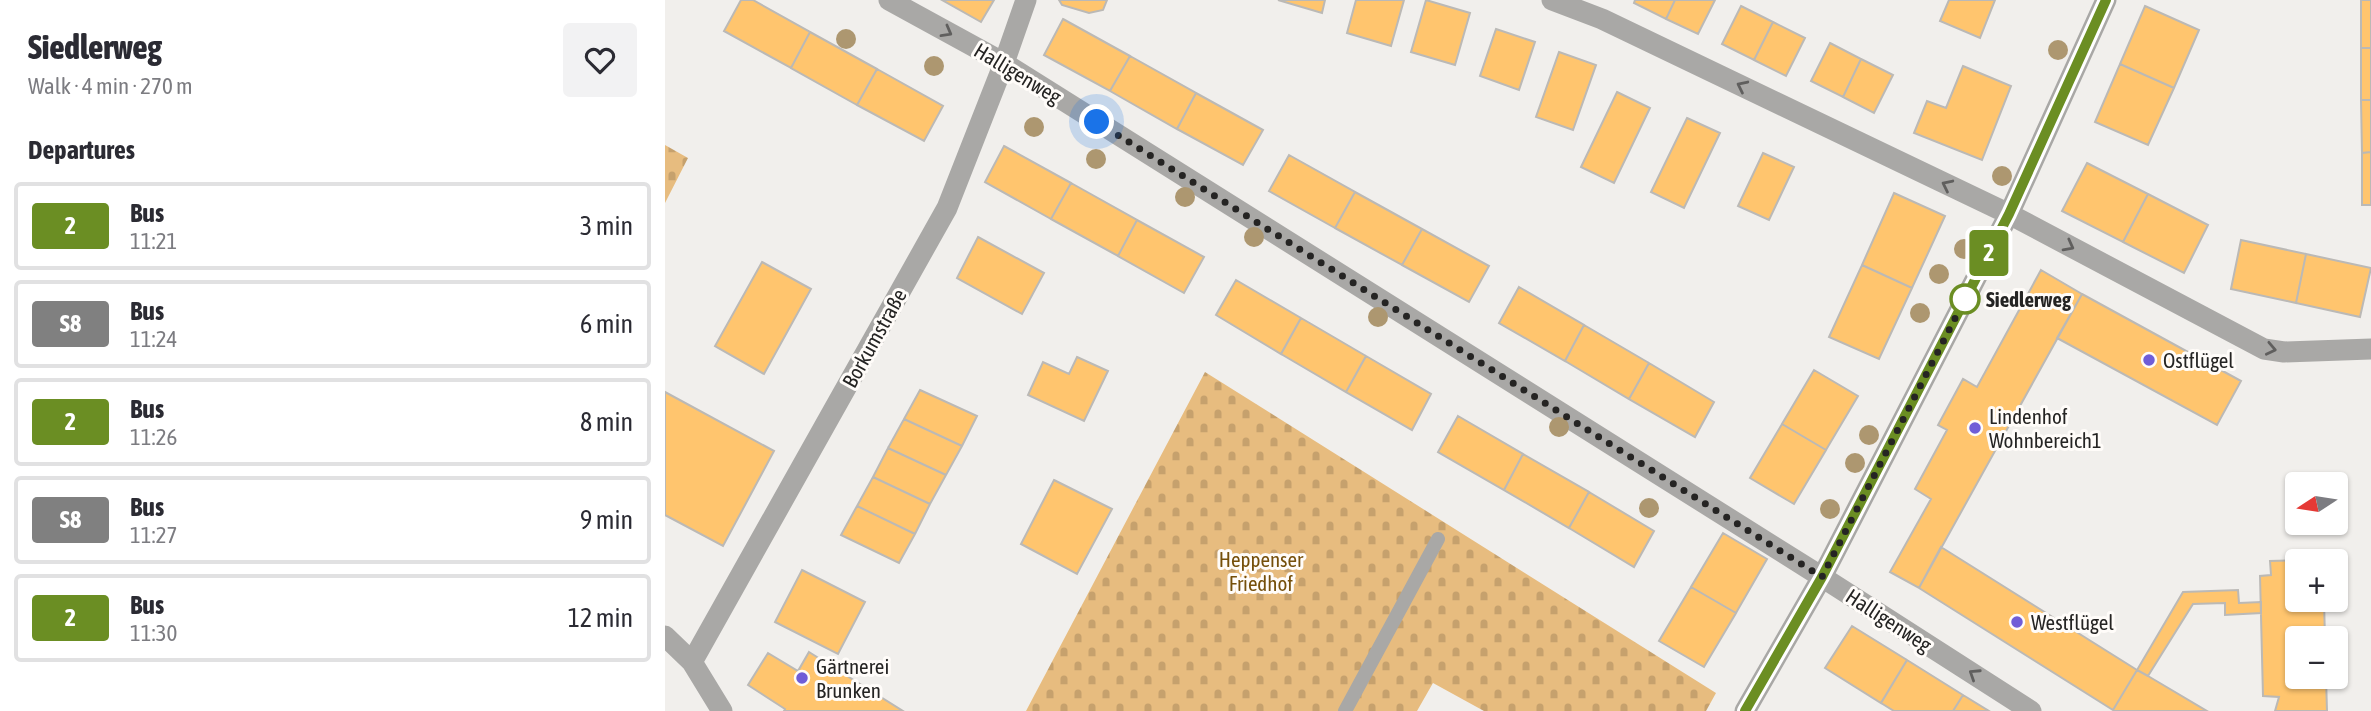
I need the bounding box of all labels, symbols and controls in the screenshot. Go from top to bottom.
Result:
button: heart [563,23,637,97]
one-way arrow [939,23,952,37]
text: Siedlerweg [28,28,162,66]
street label: Halligenweg [970,38,1066,108]
text: Walk · 4 min · 270 m [28,73,192,99]
one-way arrow [1737,81,1749,95]
your location [1079,104,1114,139]
text: Departures [28,135,135,165]
one-way arrow [1942,179,1954,193]
text: Bus [130,198,164,228]
text: 3 min [580,211,633,241]
text: 2 [65,212,76,239]
text: 11:21 [130,228,177,254]
line badge: 2 [1966,230,2012,276]
one-way arrow [2062,238,2074,251]
text: 2 [1983,239,1995,266]
marker: Siedlerweg [1950,284,1980,314]
street label: Borkumstraße [837,285,911,391]
place label: Siedlerweg [1986,287,2072,311]
text: Bus [130,296,164,326]
text: 6 min [580,309,633,339]
text: S8 [60,310,81,337]
text: 11:24 [130,326,177,352]
one-way arrow [2265,341,2277,356]
place label: Ostflügel [2163,348,2234,372]
marker: Ostflügel [2141,352,2157,368]
text: Bus [130,394,164,424]
place label: Lindenhof Wohnbereich1 [1989,404,2102,452]
text: 8 min [580,407,633,437]
text: 2 [65,408,76,435]
marker: Lindenhof Wohnbereich1 [1967,420,1983,436]
text: 11:26 [130,424,177,450]
north arrow [2285,472,2349,536]
map controls [2285,472,2348,689]
text: Bus [130,492,164,522]
text: 9 min [580,505,633,535]
text: S8 [60,506,81,533]
text: 11:27 [130,522,177,548]
park label: Heppenser Friedhof [1219,547,1304,595]
button: + [2285,549,2348,612]
street label: Halligenweg [1842,583,1936,657]
text: Bus [130,590,164,620]
text: 12 min [568,603,633,633]
text: 2 [65,604,76,631]
place label: Westflügel [2031,610,2114,634]
marker: Westflügel [2009,614,2025,630]
text: 11:30 [130,620,177,646]
button: − [2285,626,2348,689]
place label: Gärtnerei Brunken [816,654,889,702]
marker: Gärtnerei Brunken [794,670,810,686]
one-way arrow [1968,670,1981,683]

